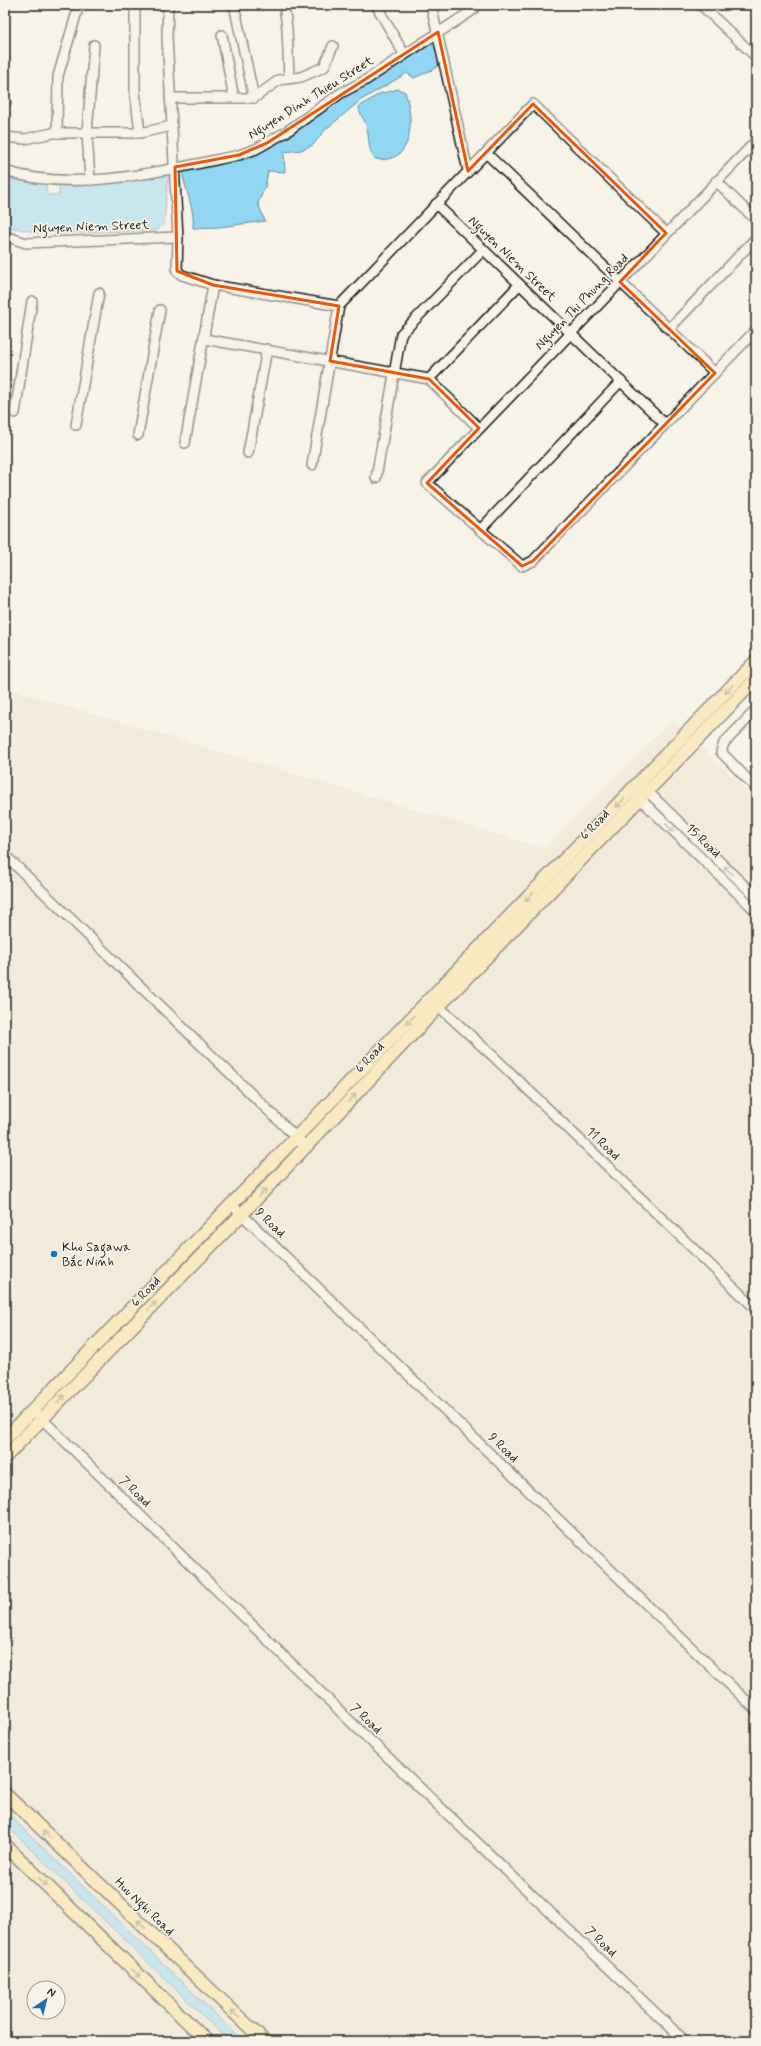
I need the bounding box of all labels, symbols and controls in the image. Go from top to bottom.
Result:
street label: Nguyen Dinh Thieu Street [245,52,378,145]
street label: Nguyen Niem Street [463,213,560,307]
street label: Nguyen Niem Street [33,216,150,240]
street label: Nguyen Thi Phung Road [532,250,634,355]
one-way arrow [724,684,734,694]
one-way arrow [615,798,625,808]
street label: 6 Road [576,806,614,844]
street label: 15 Road [682,820,724,862]
one-way arrow [665,823,675,833]
one-way arrow [723,865,733,875]
one-way arrow [525,892,534,902]
one-way arrow [405,1015,415,1025]
street label: 6 Road [351,1039,389,1077]
one-way arrow [347,1093,356,1103]
street label: 11 Road [582,1124,624,1164]
one-way arrow [257,1188,267,1198]
street label: 9 Road [251,1204,289,1242]
place label: Kho Sagawa Bắc Ninh [62,1239,131,1271]
marker: Kho Sagawa Bắc Ninh [49,1249,59,1259]
street label: 6 Road [127,1273,165,1311]
one-way arrow [147,1301,157,1311]
one-way arrow [57,1394,66,1404]
street label: 9 Road [484,1429,522,1467]
street label: 7 Road [116,1473,154,1511]
street label: 7 Road [347,1700,385,1738]
one-way arrow [42,1830,52,1839]
street label: Huu Nghi Road [109,1874,178,1941]
one-way arrow [38,1877,48,1887]
one-way arrow [136,1919,146,1929]
street label: 7 Road [582,1923,620,1961]
one-way arrow [131,1968,141,1977]
north arrow [26,1980,66,2020]
text: N [44,1985,58,2000]
one-way arrow [231,2010,241,2019]

